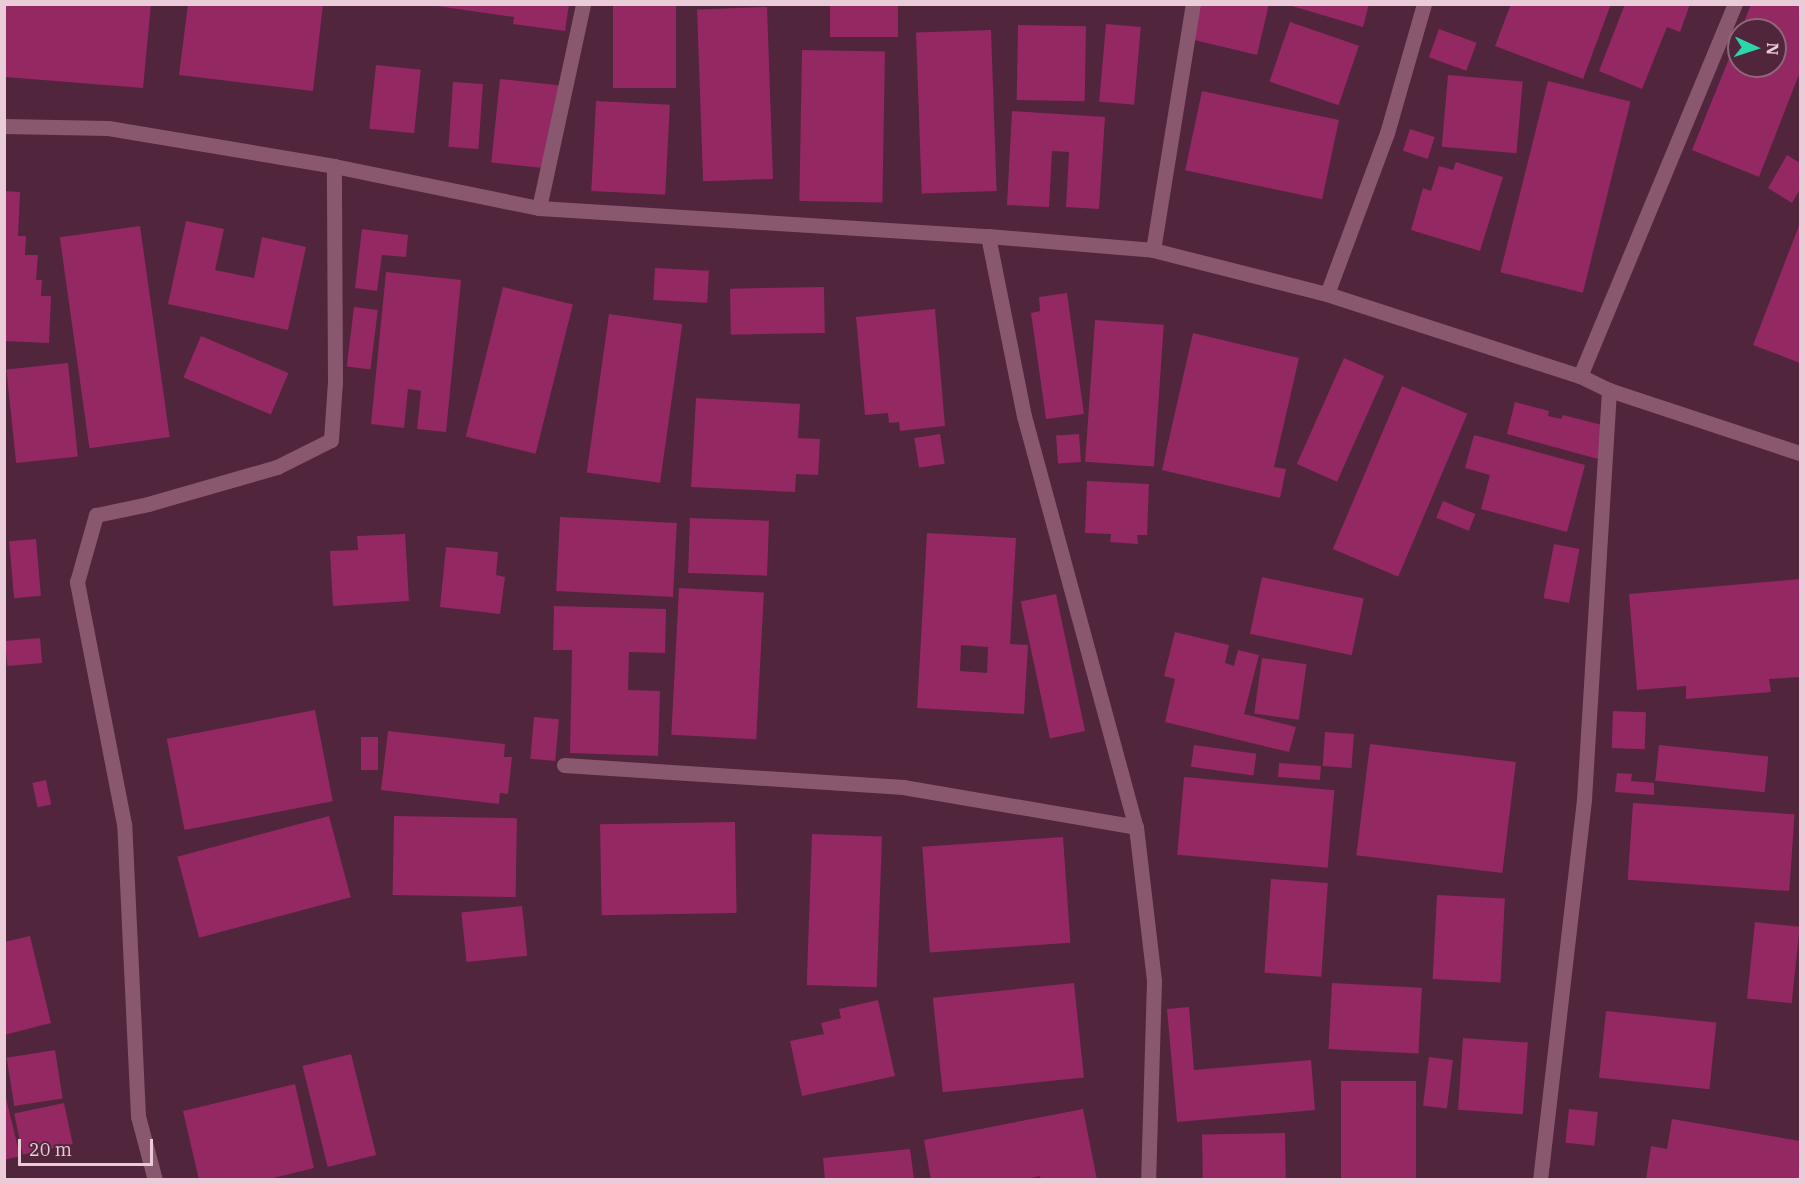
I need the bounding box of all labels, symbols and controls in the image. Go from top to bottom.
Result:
north arrow [1727,18,1787,78]
text: N [1763,42,1783,56]
scale bar [21,1127,156,1165]
text: 20 m [29,1138,72,1161]

